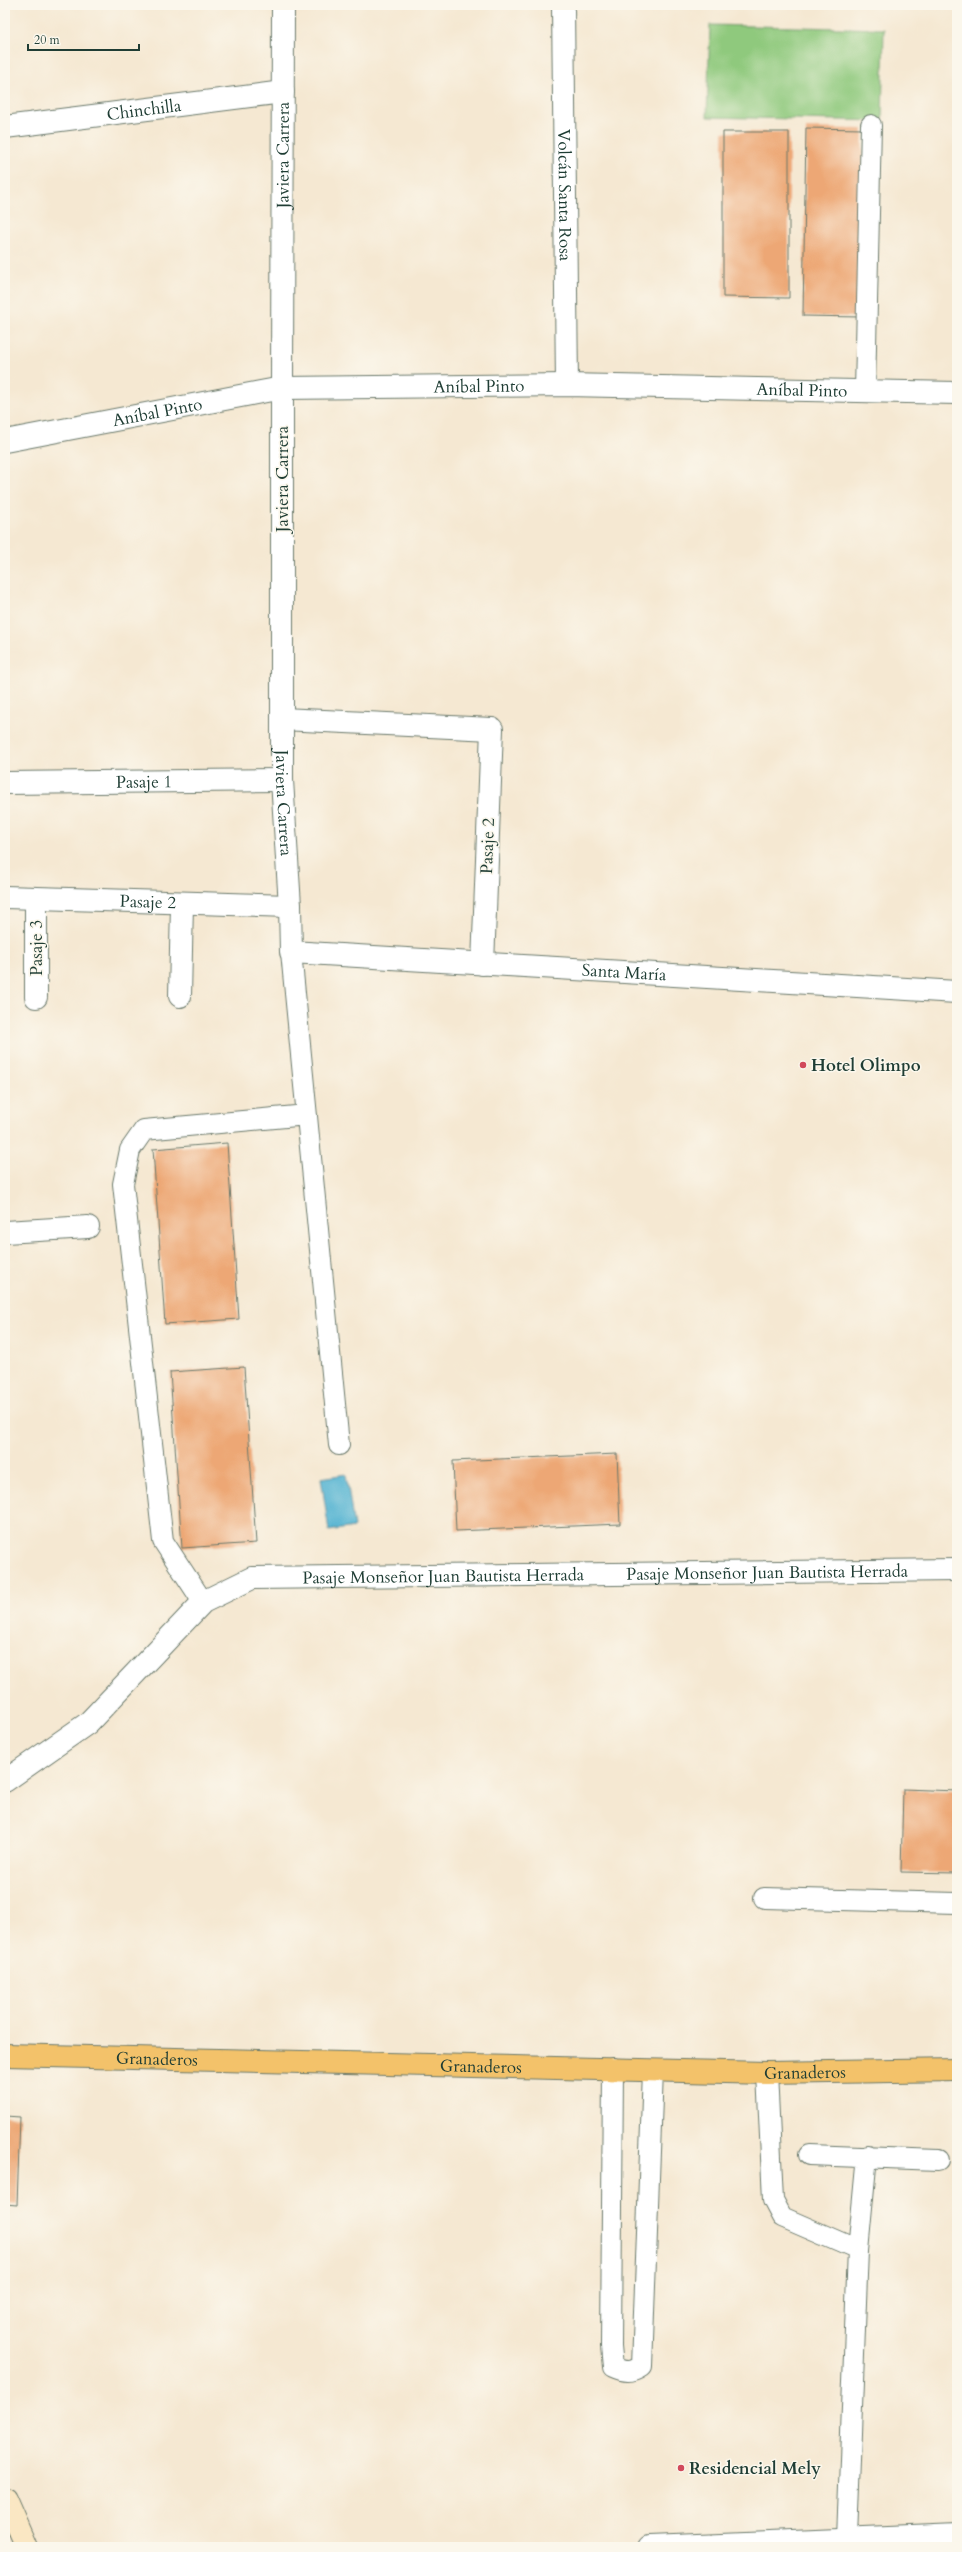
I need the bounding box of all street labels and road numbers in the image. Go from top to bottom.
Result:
street label: Chinchilla [105,94,183,126]
street label: Javiera Carrera [271,101,295,211]
street label: Volcán Santa Rosa [552,129,577,262]
street label: Aníbal Pinto [433,374,525,398]
street label: Aníbal Pinto [756,378,848,403]
street label: Aníbal Pinto [110,393,204,432]
street label: Javiera Carrera [271,425,294,535]
street label: Javiera Carrera [270,747,298,857]
street label: Pasaje 1 [116,770,172,794]
street label: Pasaje 2 [475,817,500,875]
street label: Pasaje 2 [119,890,177,914]
street label: Pasaje 3 [25,920,48,976]
street label: Santa María [581,958,668,987]
street label: Pasaje Monseñor Juan Bautista Herrada [626,1560,909,1586]
street label: Pasaje Monseñor Juan Bautista Herrada [302,1563,585,1589]
street label: Granaderos [116,2047,198,2072]
street label: Granaderos [440,2054,522,2079]
street label: Granaderos [764,2061,846,2085]

